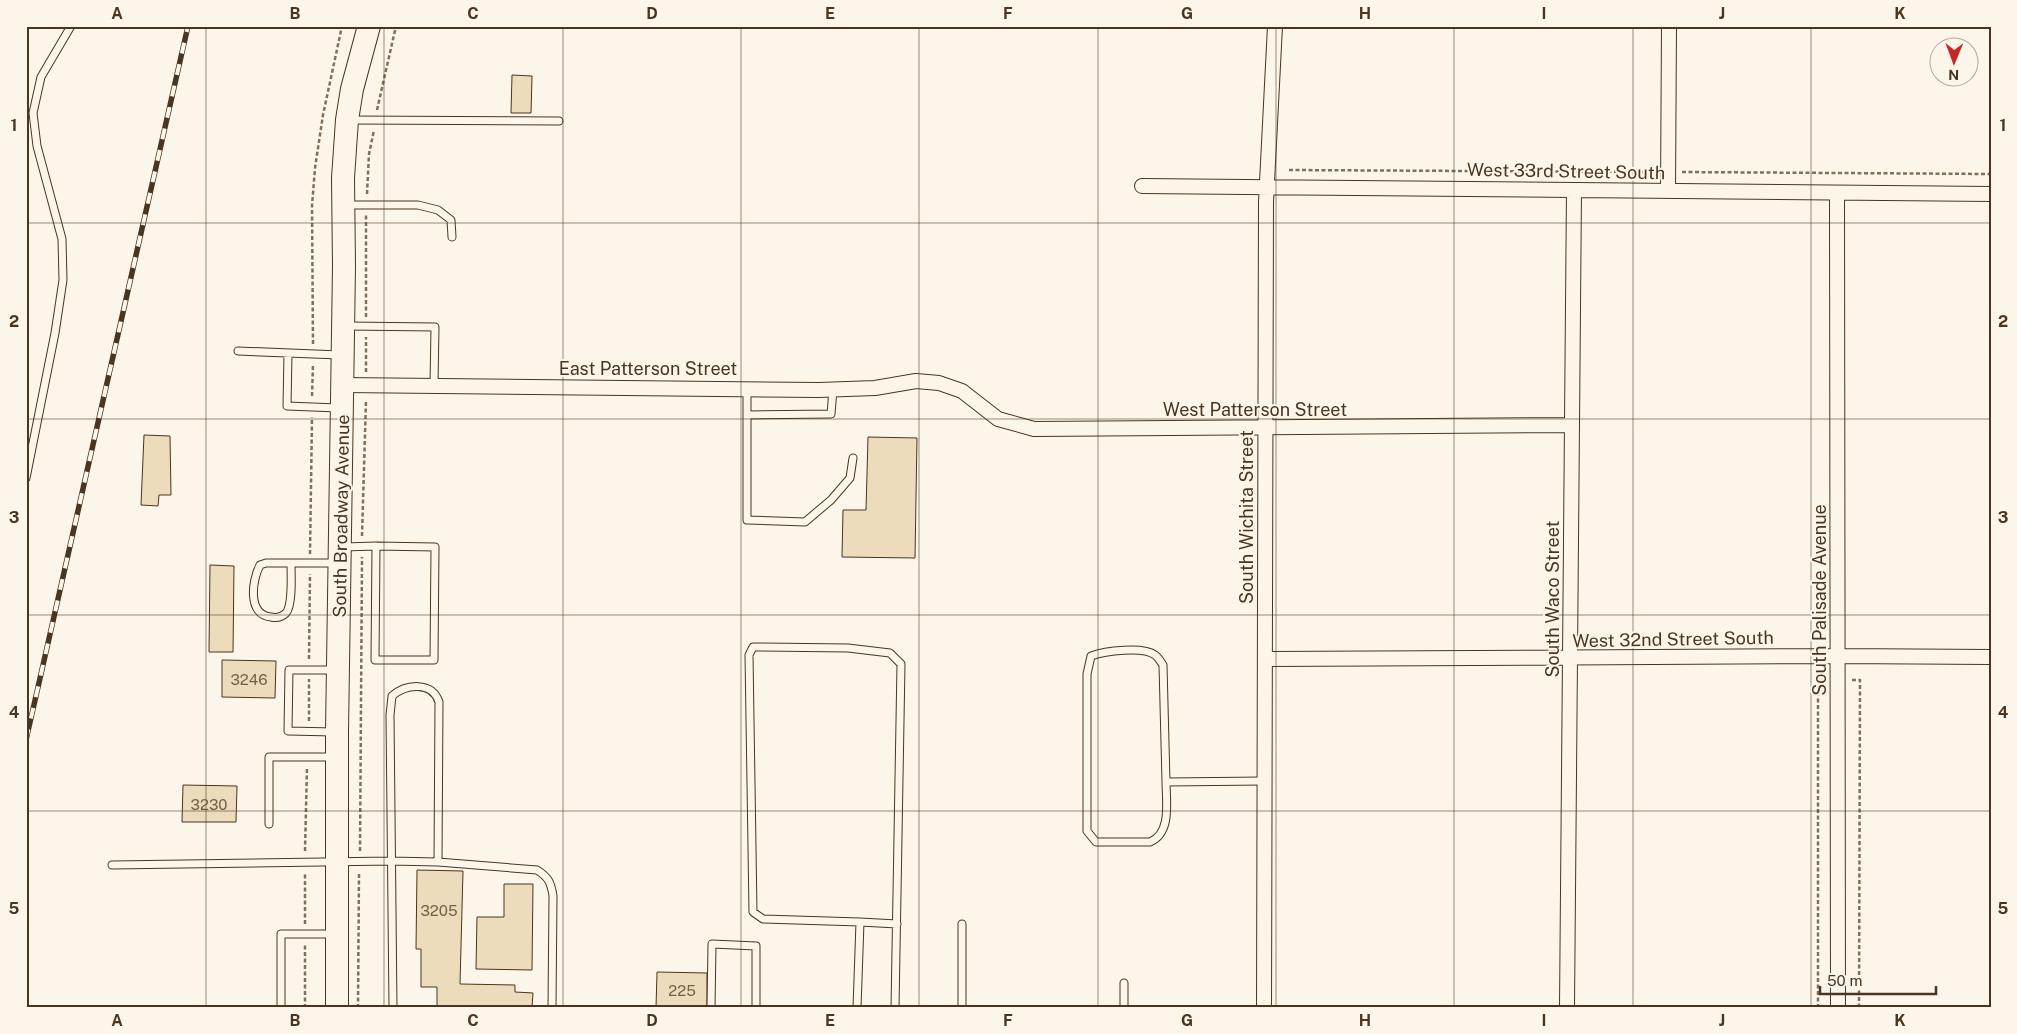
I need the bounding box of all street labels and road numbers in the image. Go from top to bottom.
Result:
street label: West 33rd Street South [1467,159,1665,183]
street label: East Patterson Street [559,358,737,379]
street label: West Patterson Street [1163,399,1347,420]
street label: South Broadway Avenue [329,414,353,618]
street label: South Wichita Street [1236,430,1257,604]
street label: South Palisade Avenue [1809,504,1830,696]
street label: South Waco Street [1542,520,1563,678]
street label: West 32nd Street South [1572,627,1774,651]

